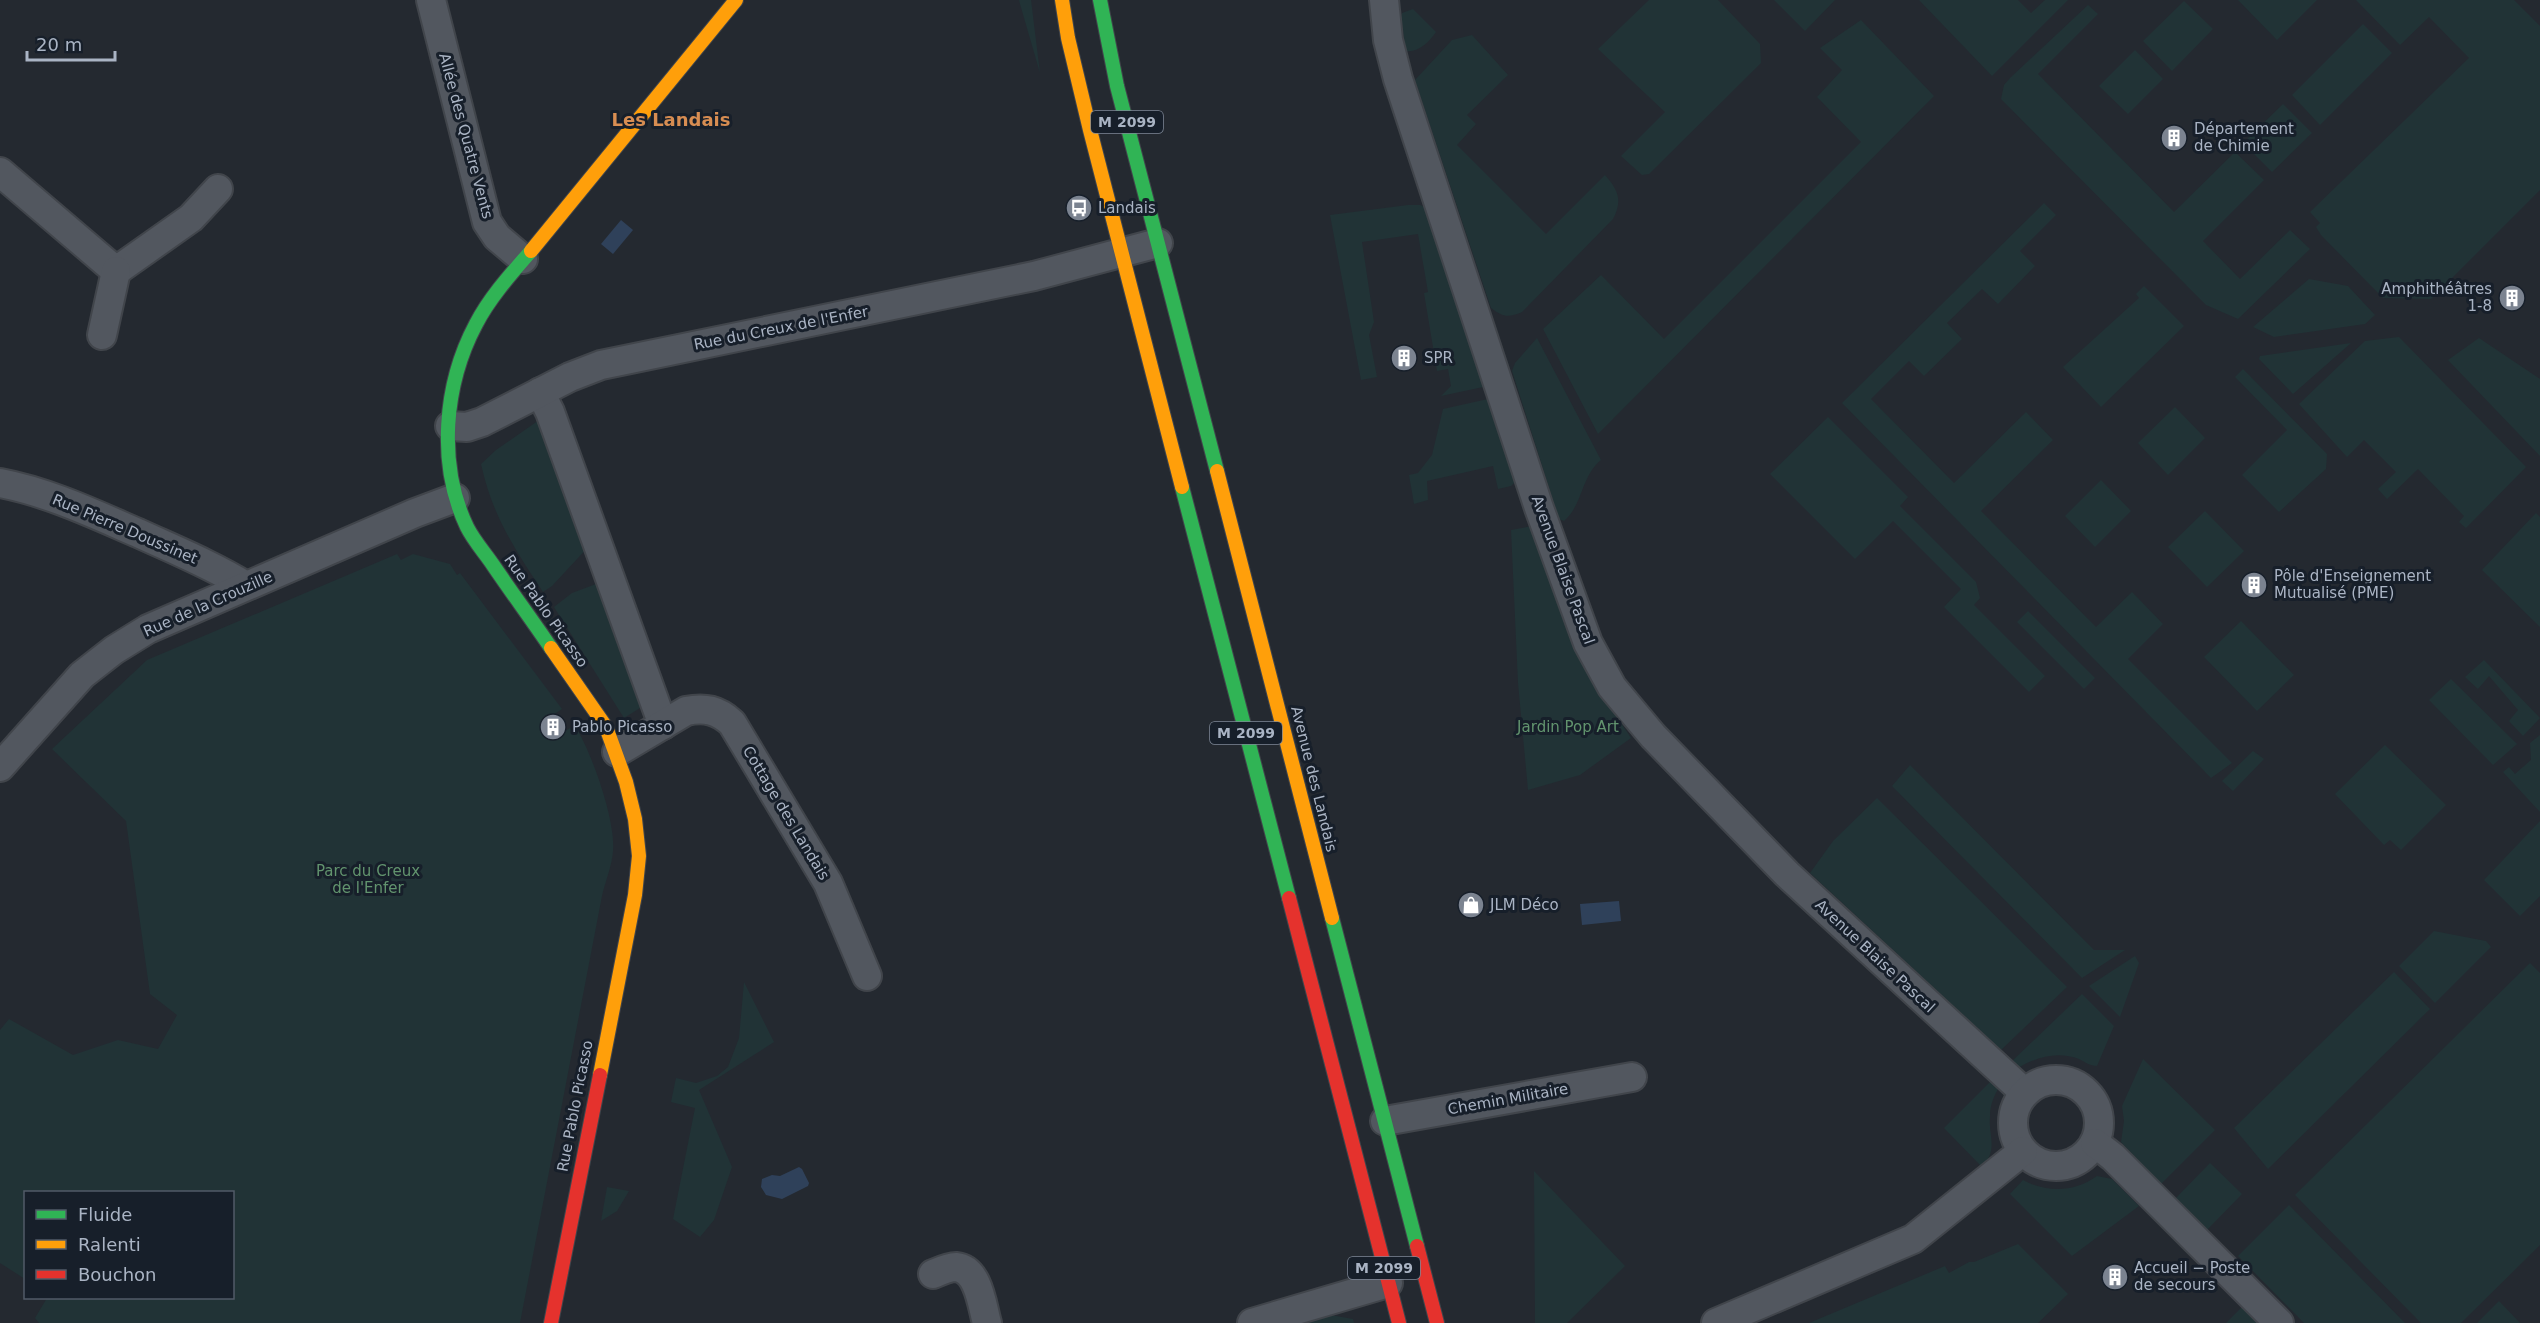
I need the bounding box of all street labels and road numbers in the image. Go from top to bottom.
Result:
street label: Allée des Quatre Vents [435,51,497,221]
road number: M 2099 [1091,111,1163,133]
street label: Rue du Creux de l'Enfer [692,302,871,354]
street label: Rue Pierre Doussinet [50,490,200,568]
street label: Avenue Blaise Pascal [1528,493,1598,647]
street label: Rue Pablo Picasso [500,551,592,671]
street label: Rue de la Crouzille [141,567,275,641]
street label: Avenue des Landais [1287,704,1341,854]
road number: M 2099 [1210,722,1282,744]
street label: Cottage des Landais [739,743,833,883]
street label: Avenue Blaise Pascal [1811,896,1939,1016]
street label: Rue Pablo Picasso [553,1039,597,1173]
street label: Chemin Militaire [1446,1080,1570,1118]
road number: M 2099 [1348,1257,1420,1279]

